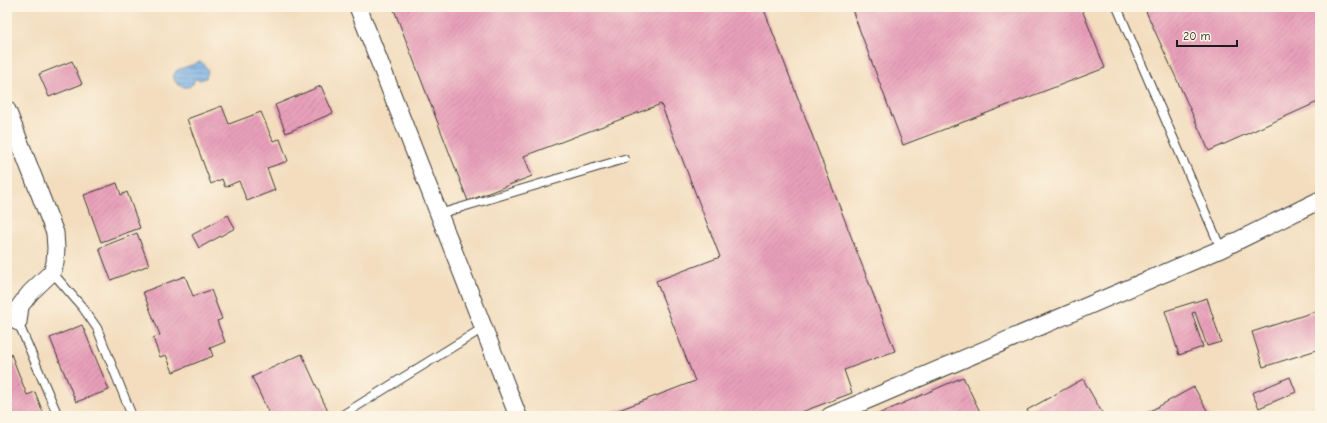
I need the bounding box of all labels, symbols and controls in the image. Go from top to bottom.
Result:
scale bar [1177,22,1237,48]
text: 20 m [1183,29,1211,43]

